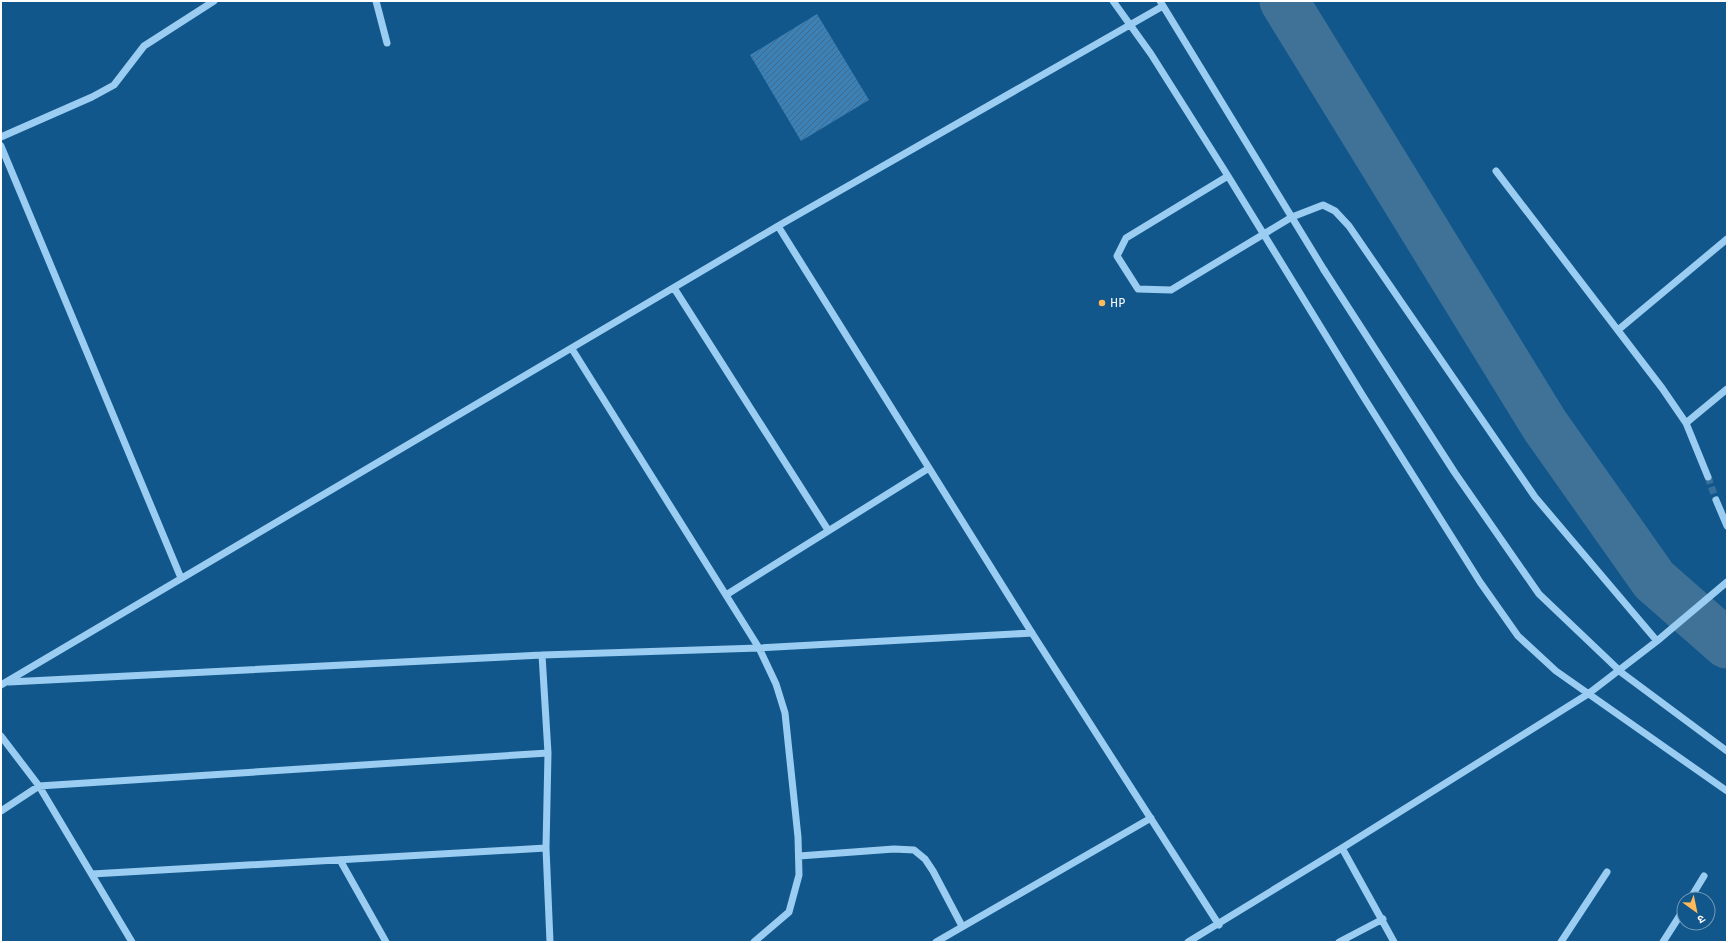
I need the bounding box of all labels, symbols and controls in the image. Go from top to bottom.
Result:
place label: HP [1110,296,1125,310]
marker: HP [1097,298,1107,308]
north arrow [1676,891,1716,931]
text: उ [1694,912,1707,926]

